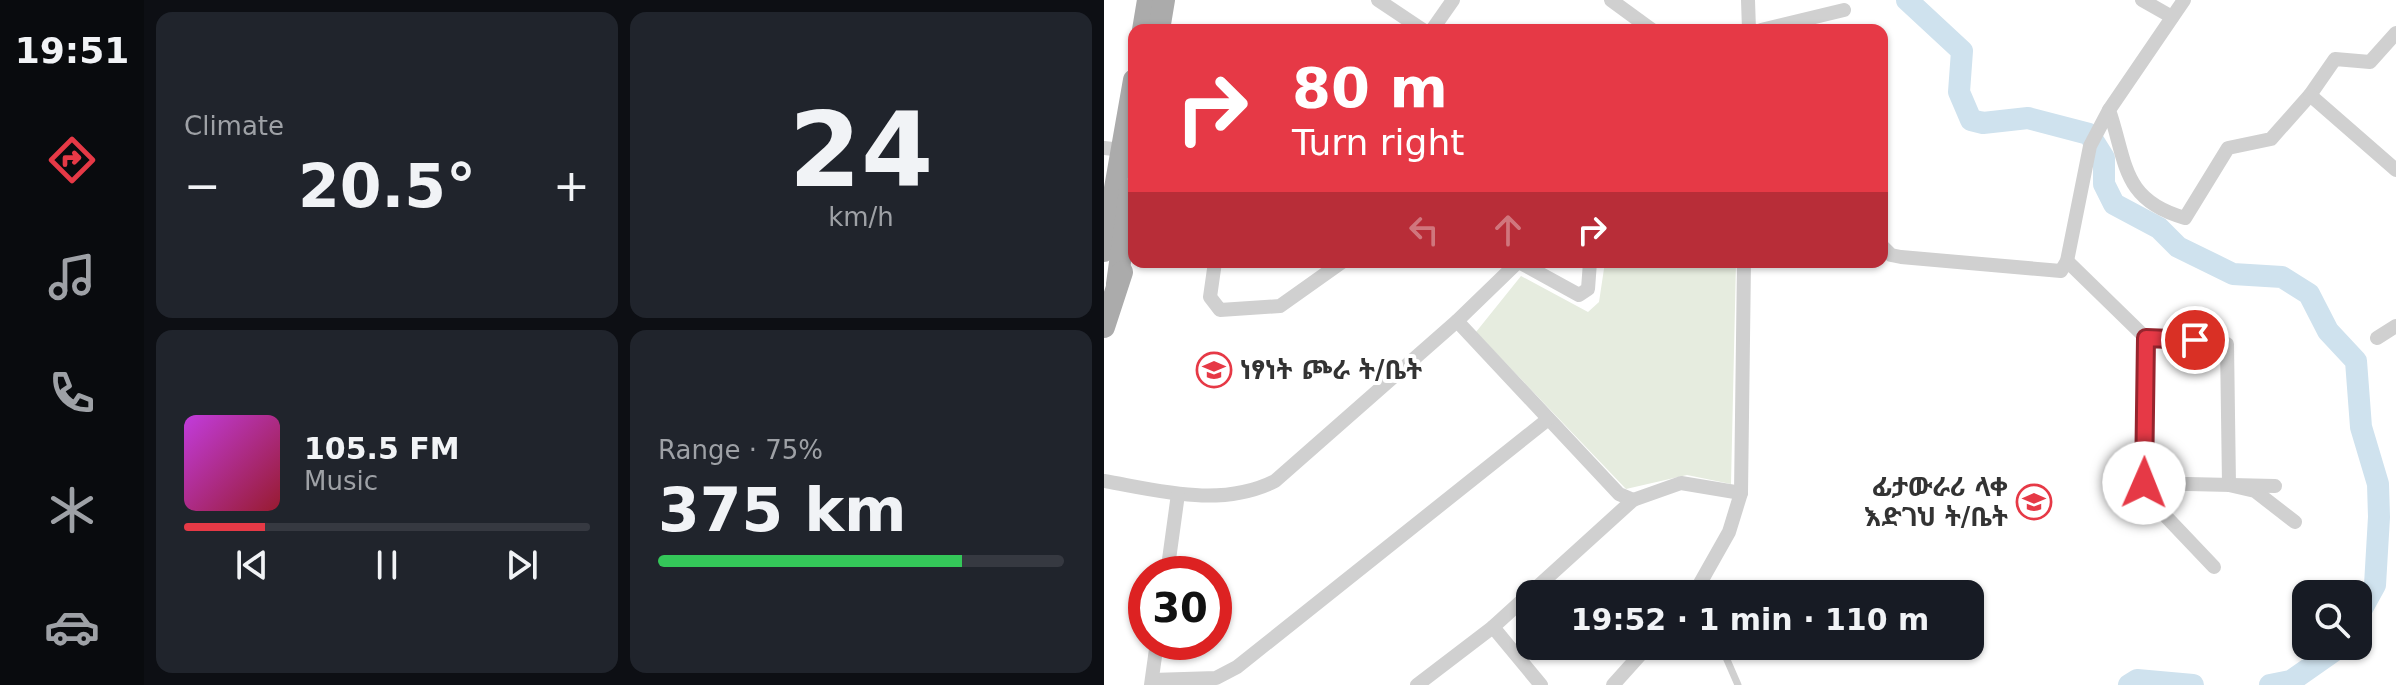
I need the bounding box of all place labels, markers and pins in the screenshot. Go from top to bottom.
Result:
pin [2161,306,2229,374]
school or university icon: ነፃነት ጮራ ት/ቤት [1195,351,1233,389]
place label: ነፃነት ጮራ ት/ቤት [1240,355,1422,385]
place label: ፊታውራሪ ላቀ እድገህ ት/ቤት [1864,472,2008,532]
school or university icon: ፊታውራሪ ላቀ እድገህ ት/ቤት [2015,483,2053,521]

